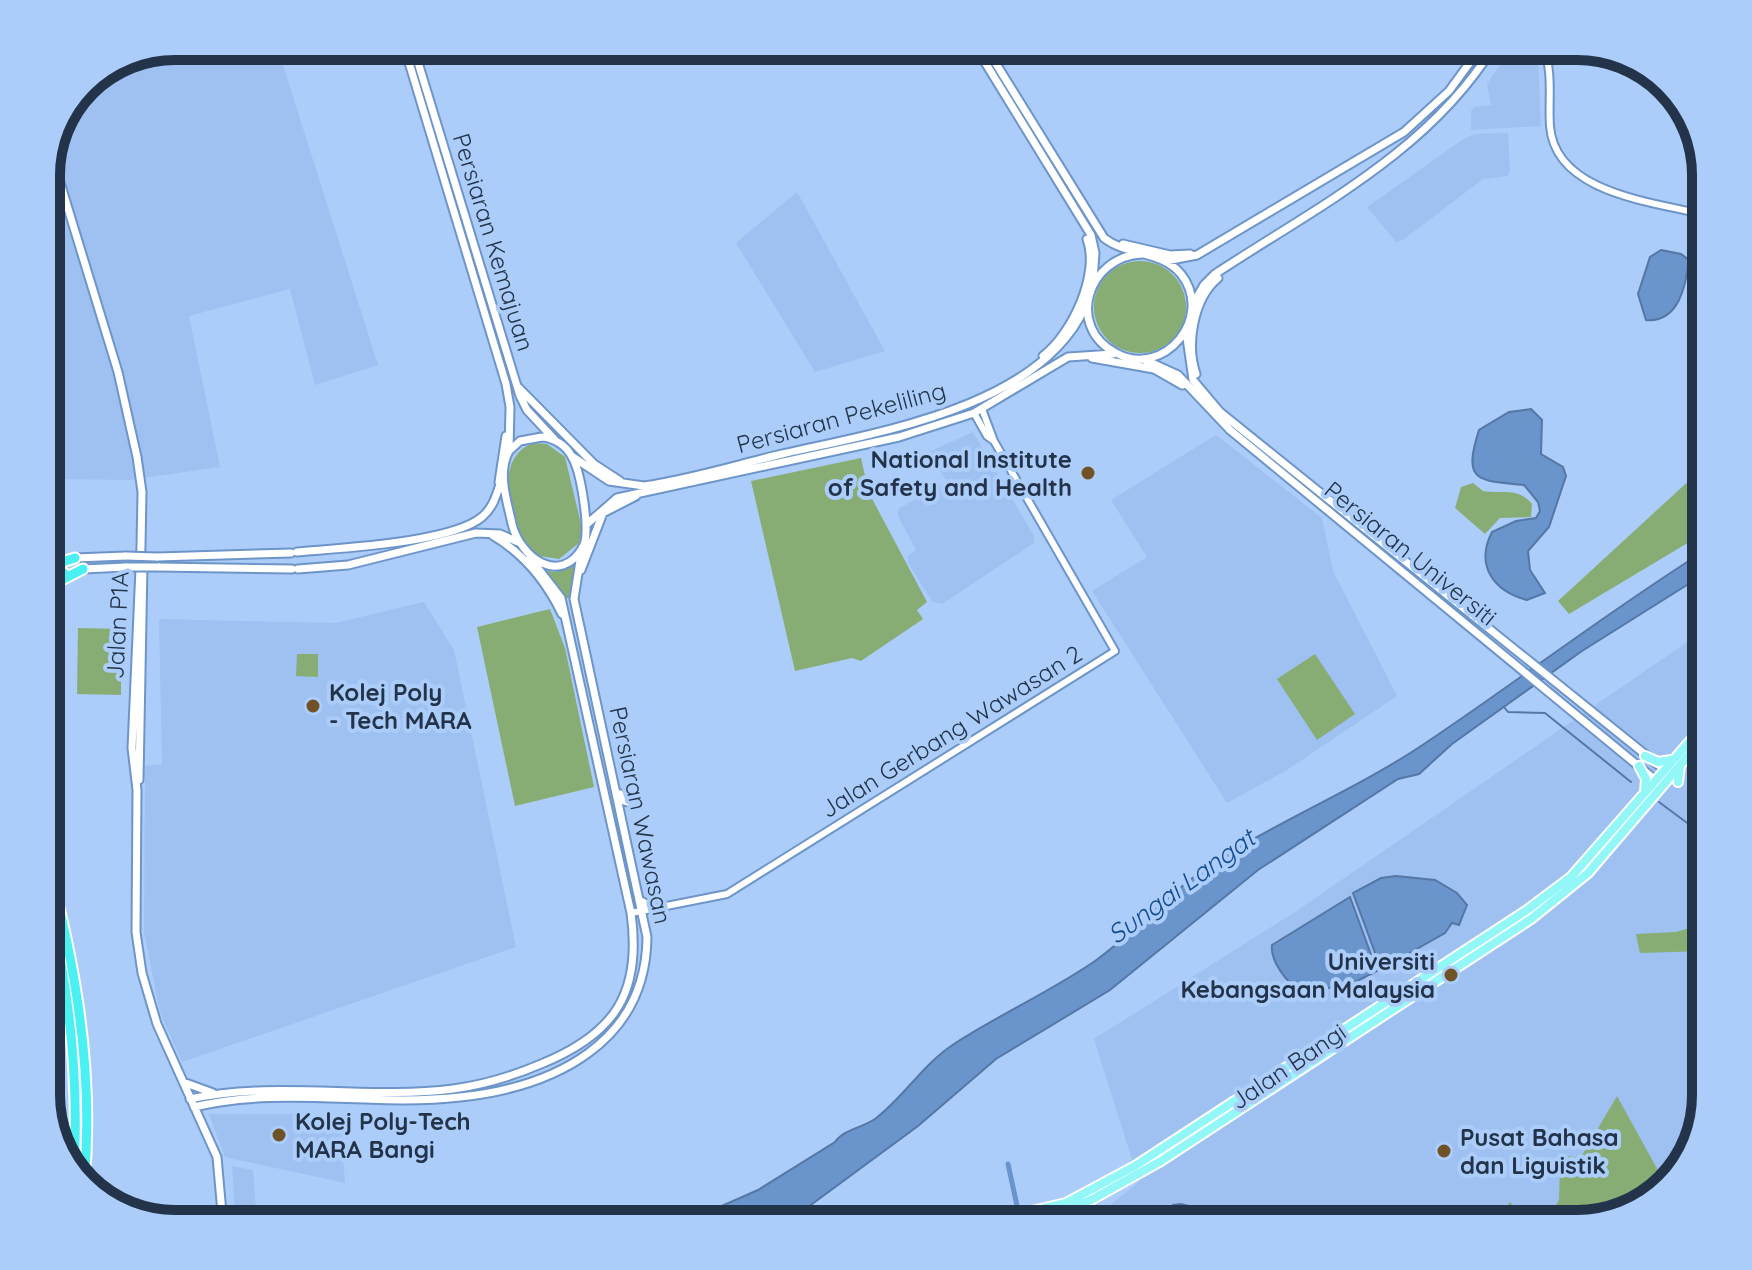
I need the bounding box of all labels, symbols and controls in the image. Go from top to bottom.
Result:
street label: Persiaran Kemajuan [447,130,541,354]
street label: Persiaran Pekeliling [733,375,949,459]
place label: National Institute of Safety and Health [828,444,1072,502]
marker: National Institute of Safety and Health [1079,464,1097,482]
street label: Persiaran Universiti [1319,474,1503,632]
street label: Jalan P1A [99,571,135,679]
street label: Jalan Gerbang Wawasan 2 [815,638,1087,824]
place label: Kolej Poly - Tech MARA [329,677,472,735]
marker: Kolej Poly - Tech MARA [304,697,322,715]
street label: Persiaran Wawasan [603,703,679,927]
water label: Sungai Langat [1101,820,1264,951]
place label: Universiti Kebangsaan Malaysia [1181,946,1435,1004]
marker: Universiti Kebangsaan Malaysia [1442,966,1460,984]
street label: Jalan Bangi [1225,1016,1351,1116]
place label: Kolej Poly-Tech MARA Bangi [295,1106,471,1164]
place label: Pusat Bahasa dan Liguistik [1460,1122,1619,1180]
marker: Kolej Poly-Tech MARA Bangi [270,1126,288,1144]
marker: Pusat Bahasa dan Liguistik [1435,1142,1453,1160]

